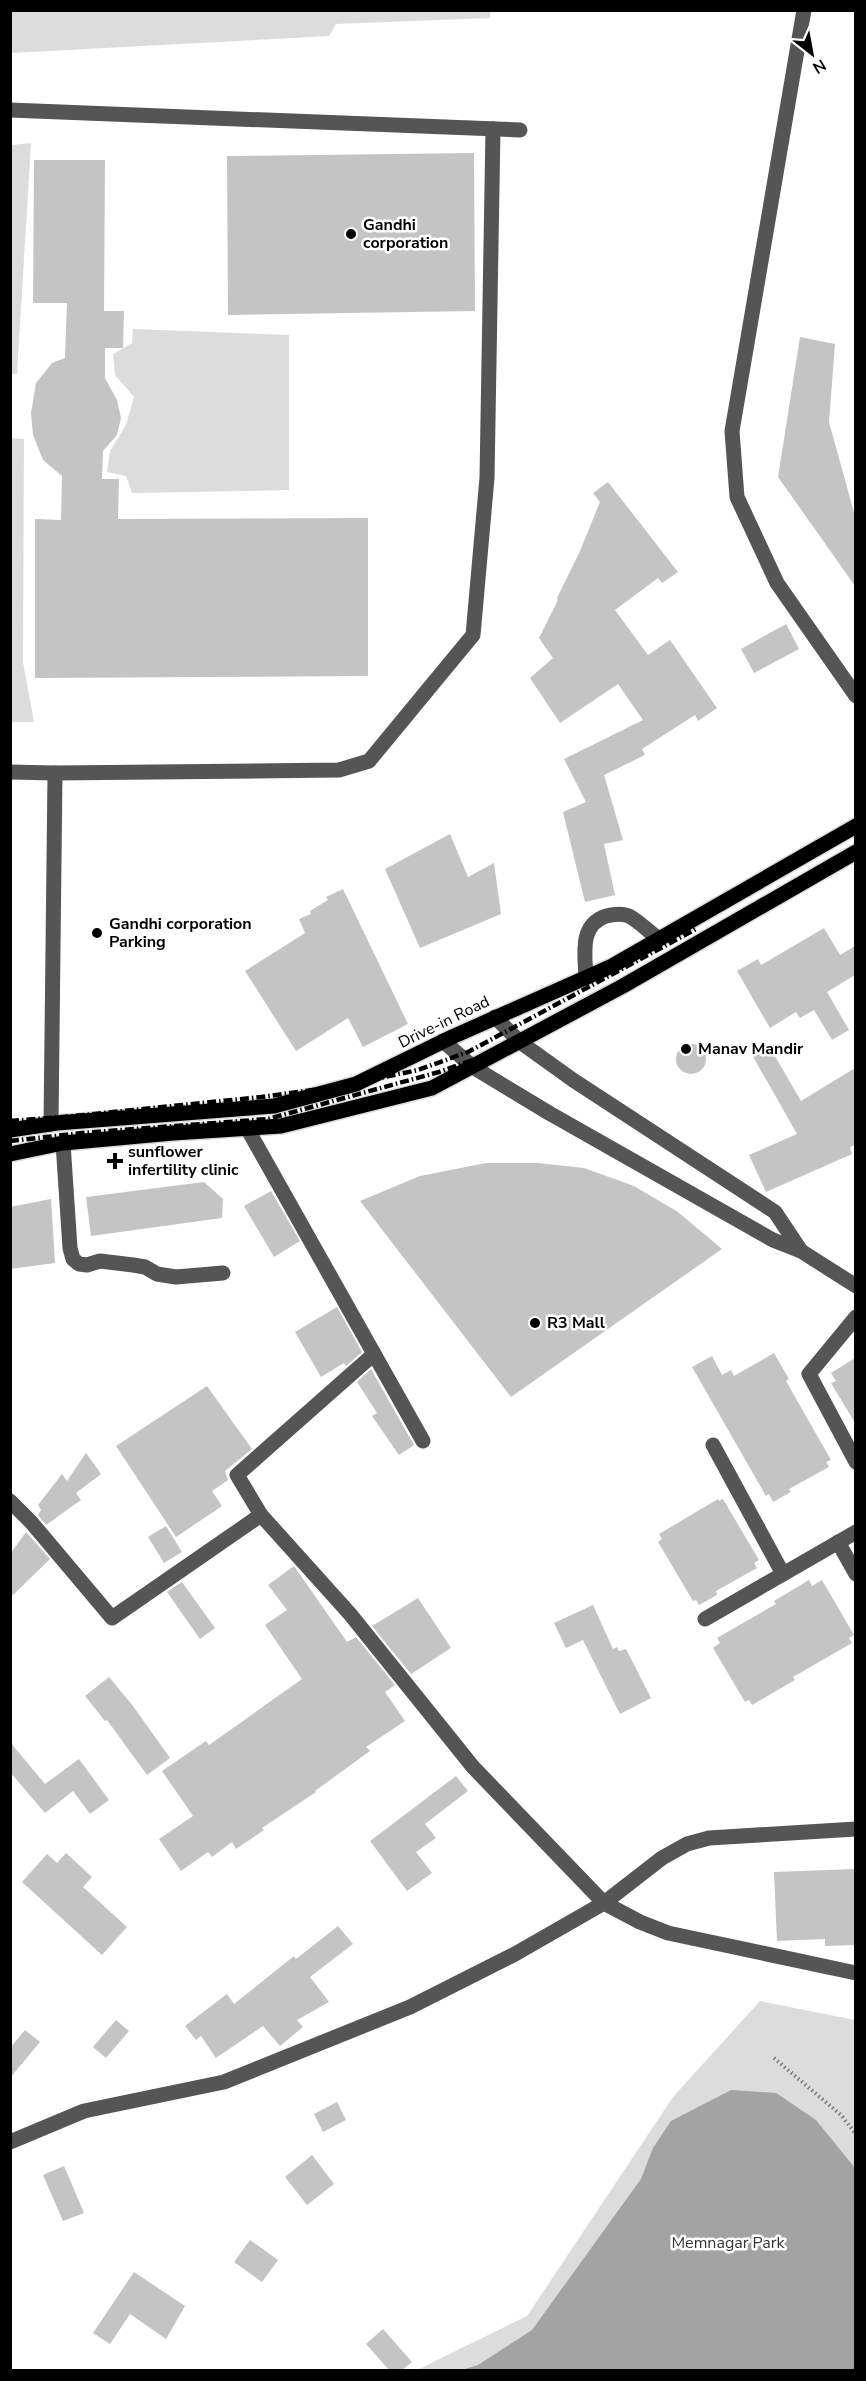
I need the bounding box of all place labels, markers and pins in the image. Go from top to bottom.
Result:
place label: Gandhi corporation [363,214,448,254]
marker: Gandhi corporation [344,227,358,241]
place label: Gandhi corporation Parking [109,913,252,953]
marker: Gandhi corporation Parking [90,926,104,940]
place label: Manav Mandir [698,1038,804,1060]
marker: Manav Mandir [679,1042,693,1056]
place label: sunflower infertility clinic [128,1141,239,1181]
marker: sunflower infertility clinic [106,1152,124,1170]
place label: R3 Mall [547,1312,605,1334]
marker: R3 Mall [528,1316,542,1330]

